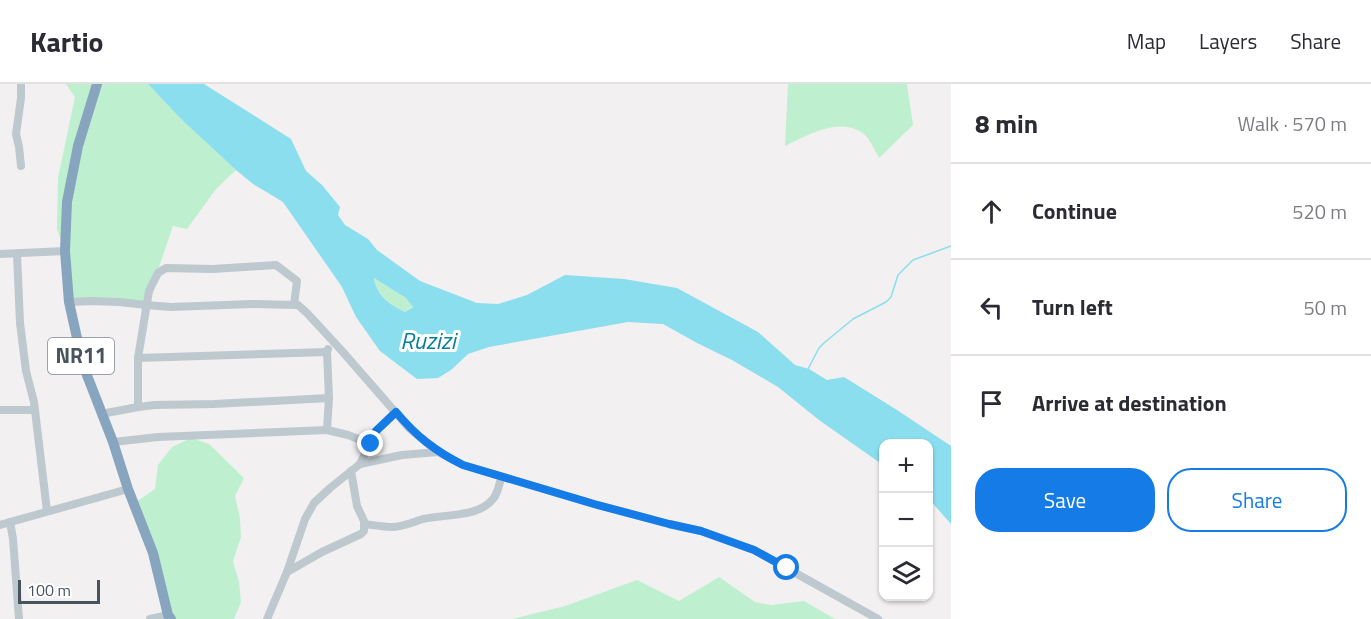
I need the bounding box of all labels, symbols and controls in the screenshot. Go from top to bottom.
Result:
text: Kartio [30,20,104,63]
text: Map [1127,25,1166,57]
text: Layers [1199,25,1257,57]
text: Share [1290,25,1341,57]
text: 8 min [975,104,1038,143]
text: Walk · 570 m [1238,108,1347,139]
text: Continue [1032,194,1117,228]
icon: ahead [975,195,1008,228]
text: 520 m [1292,196,1347,227]
text: Turn left [1032,290,1113,324]
icon: left [975,291,1008,324]
text: 50 m [1303,292,1347,323]
water label: Ruzizi [400,322,459,358]
road number: NR11 [48,338,114,374]
text: Arrive at destination [1032,386,1227,420]
icon: arrive [975,387,1008,420]
route end [357,430,383,456]
map controls [879,439,933,601]
button: + [879,439,933,493]
button: Save [975,468,1155,532]
button: Share [1167,468,1347,532]
button: − [879,493,933,547]
button: layers [879,547,933,601]
route start [773,554,799,580]
scale bar [18,577,100,604]
text: 100 m [27,578,71,602]

